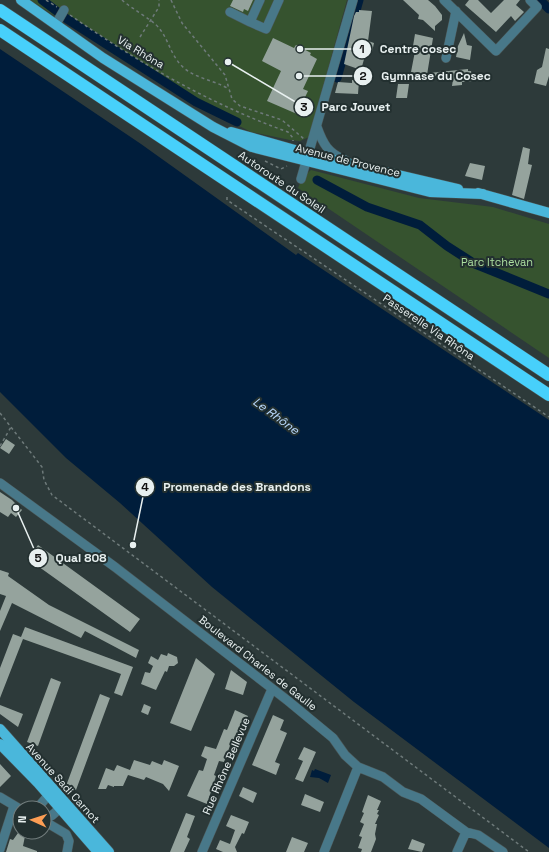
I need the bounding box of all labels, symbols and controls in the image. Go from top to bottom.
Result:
street label: Via Rhôna [115,33,168,72]
callout: Centre cosec [352,37,465,61]
text: 1 [359,41,365,57]
text: Centre cosec [380,41,456,57]
callout: Gymnase du Cosec [353,64,498,88]
text: 2 [359,68,367,84]
text: Gymnase du Cosec [381,68,491,84]
callout: Parc Jouvet [294,95,398,119]
text: 3 [300,99,308,115]
text: Parc Jouvet [322,99,390,115]
street label: Avenue de Provence [294,140,402,180]
street label: Autoroute du Soleil [236,148,328,216]
park label: Parc Itchevan [461,255,533,269]
street label: Passerelle Via Rhôna [380,291,478,363]
water label: Le Rhône [250,394,303,439]
callout: Promenade des Brandons [135,475,318,499]
text: 4 [141,479,149,495]
text: Promenade des Brandons [163,479,311,495]
callout: Quai 808 [28,546,115,570]
text: 5 [34,550,42,566]
text: Quai 808 [56,550,106,566]
street label: Boulevard Charles de Gaulle [196,612,320,714]
street label: Rue Rhône Bellevue [199,715,253,817]
street label: Avenue Sadi Carnot [23,740,103,826]
north arrow [12,800,52,840]
text: N [15,815,29,824]

